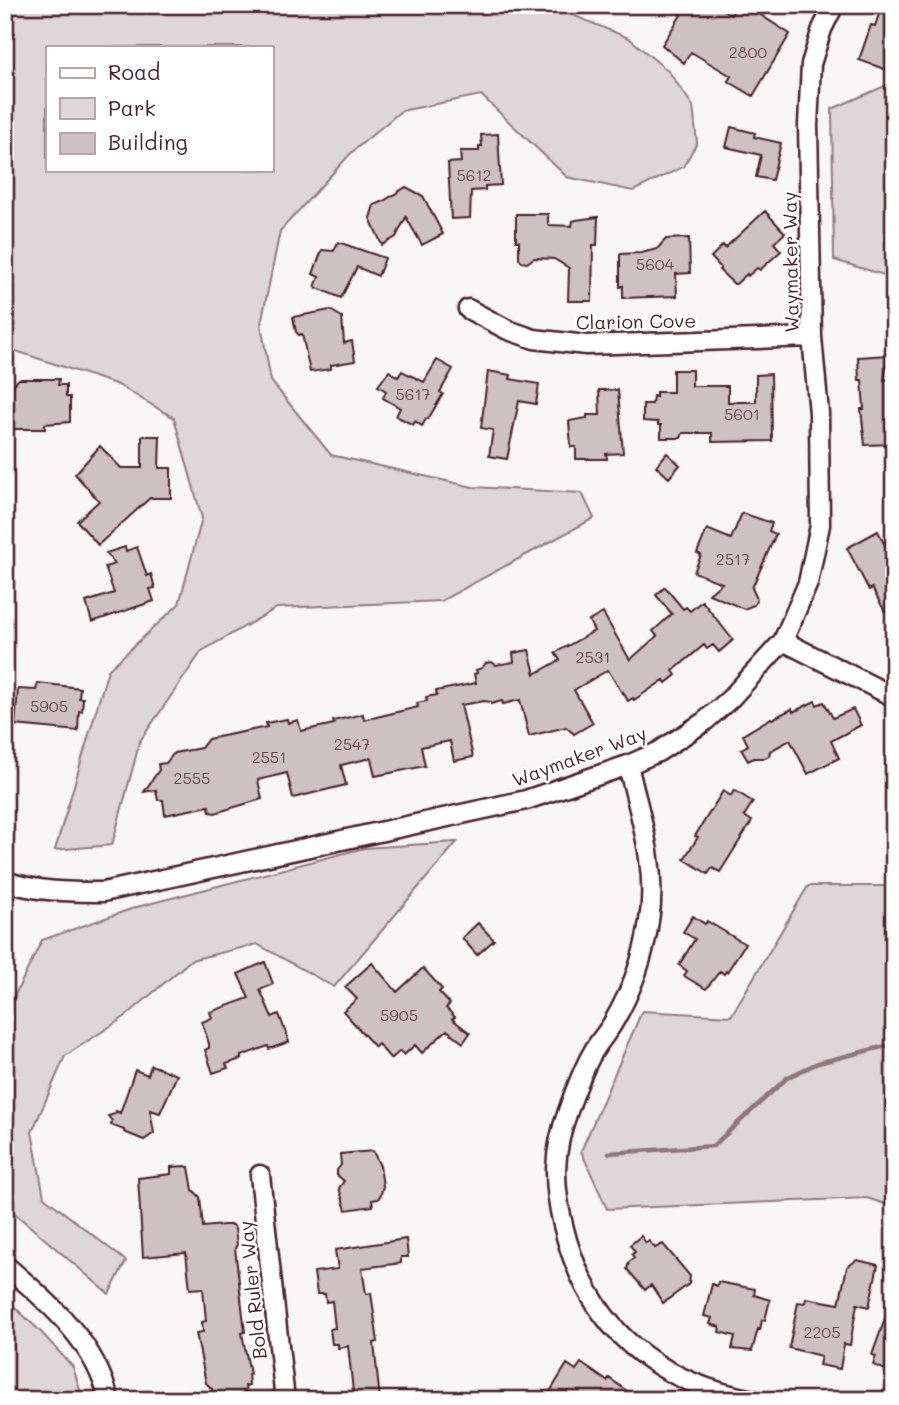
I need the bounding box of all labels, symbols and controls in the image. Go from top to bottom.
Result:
house number: 2800 [729,41,767,62]
legend [46,46,273,172]
text: Road [108,58,160,85]
text: Park [108,94,156,121]
text: Building [108,128,188,155]
house number: 5612 [456,164,492,185]
street label: Waymaker Way [776,191,804,333]
house number: 5604 [636,253,675,274]
street label: Clarion Cove [576,307,696,335]
house number: 5617 [395,383,431,404]
house number: 5601 [724,403,760,424]
house number: 2517 [716,548,750,569]
house number: 2531 [576,646,610,667]
house number: 5905 [30,695,68,716]
street label: Waymaker Way [508,720,650,792]
house number: 2547 [334,733,370,754]
house number: 2551 [252,746,286,767]
house number: 2555 [174,767,210,788]
house number: 5905 [380,1004,418,1025]
street label: Bold Ruler Way [232,1220,272,1360]
house number: 2205 [803,1321,841,1342]

